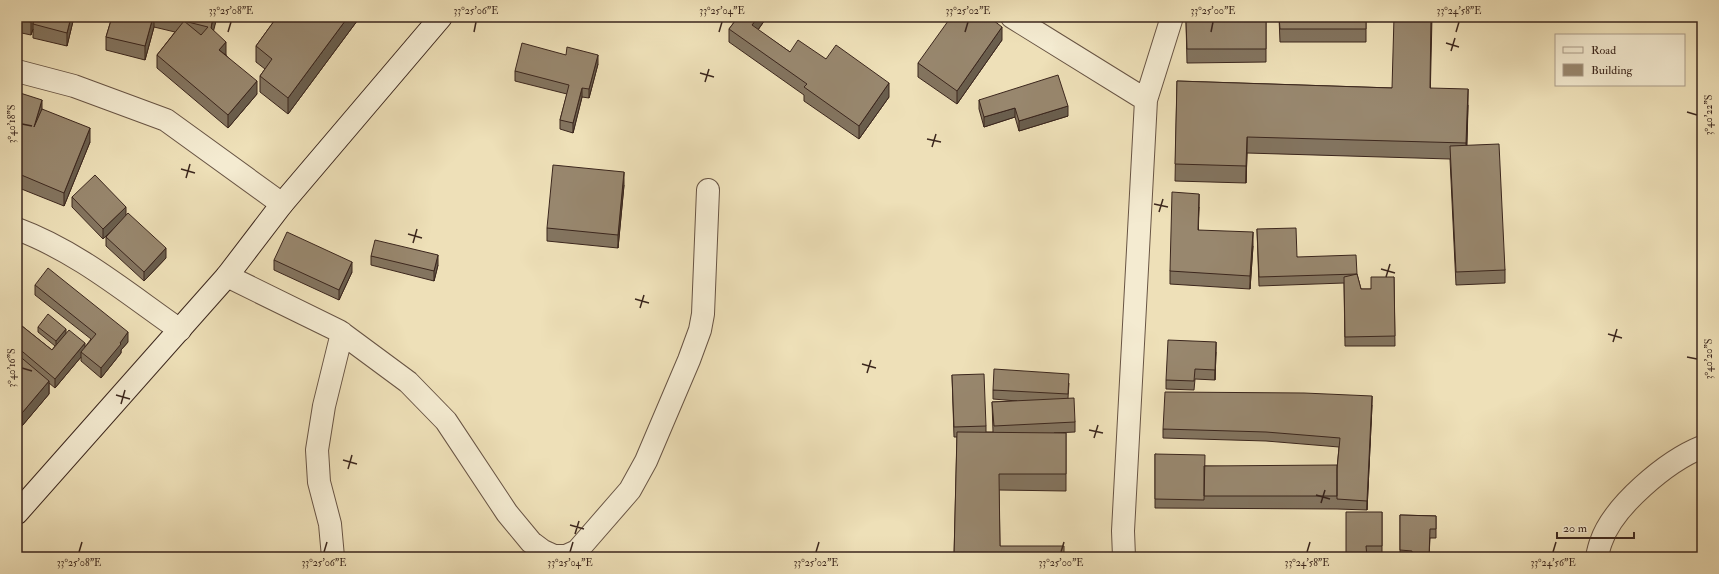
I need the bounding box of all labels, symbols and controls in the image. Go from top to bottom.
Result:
text: 33°25'08"E [209,5,253,17]
text: 33°25'06"E [454,5,498,17]
text: 33°25'04"E [699,5,745,17]
text: 33°25'02"E [946,5,990,17]
text: 33°25'00"E [1190,5,1236,17]
text: 33°24'58"E [1437,5,1481,17]
legend [1555,34,1685,86]
text: Road [1591,43,1616,58]
text: Building [1591,63,1634,78]
text: 3°40'22"S [1703,95,1715,135]
text: 3°40'18"S [6,105,18,143]
text: 3°40'20"S [1703,339,1715,379]
text: 3°40'16"S [6,349,18,387]
scale bar [1557,514,1634,540]
text: 20 m [1563,521,1588,536]
text: 33°25'08"E [57,557,101,569]
text: 33°25'06"E [302,557,346,569]
text: 33°25'04"E [547,557,593,569]
text: 33°25'02"E [794,557,838,569]
text: 33°25'00"E [1038,557,1084,569]
text: 33°24'58"E [1285,557,1329,569]
text: 33°24'56"E [1530,557,1576,569]

